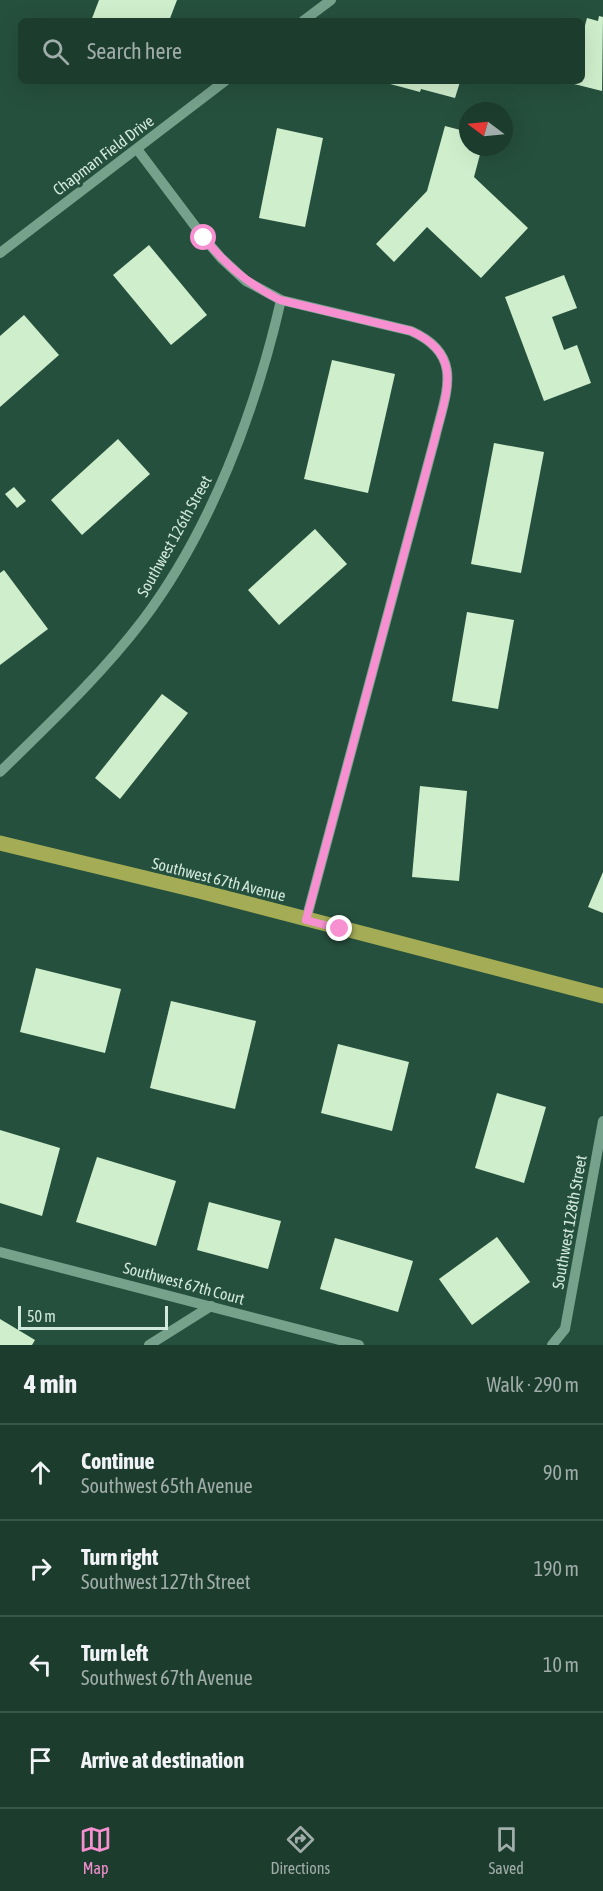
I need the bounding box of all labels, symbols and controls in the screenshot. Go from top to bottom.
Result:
search box [18,18,585,84]
icon: search [39,35,72,68]
text: Search here [87,38,182,64]
north arrow [459,102,513,156]
street label: Chapman Field Drive [49,111,157,199]
route start [190,224,216,250]
street label: Southwest 126th Street [133,472,215,600]
street label: Southwest 67th Avenue [150,854,288,904]
route end [326,915,352,941]
street label: Southwest 128th Street [548,1153,590,1290]
street label: Southwest 67th Court [121,1258,247,1308]
scale bar [18,1303,168,1330]
text: 50 m [27,1307,56,1325]
text: 4 min [24,1369,77,1399]
text: Walk · 290 m [487,1373,579,1396]
text: Continue [81,1448,155,1474]
icon: ahead [24,1456,57,1489]
text: 90 m [543,1461,579,1484]
text: Southwest 65th Avenue [81,1474,253,1497]
text: Turn right [81,1544,158,1570]
icon: right [24,1552,57,1585]
text: 190 m [534,1557,579,1580]
text: Southwest 127th Street [81,1570,251,1593]
text: Turn left [81,1640,148,1666]
icon: left [24,1648,57,1681]
text: 10 m [543,1653,579,1676]
text: Southwest 67th Avenue [81,1666,253,1689]
icon: arrive [24,1744,57,1777]
text: Arrive at destination [81,1747,244,1773]
tab: Map [79,1823,112,1877]
tab: Directions [270,1823,330,1877]
tab: Saved [488,1823,524,1877]

